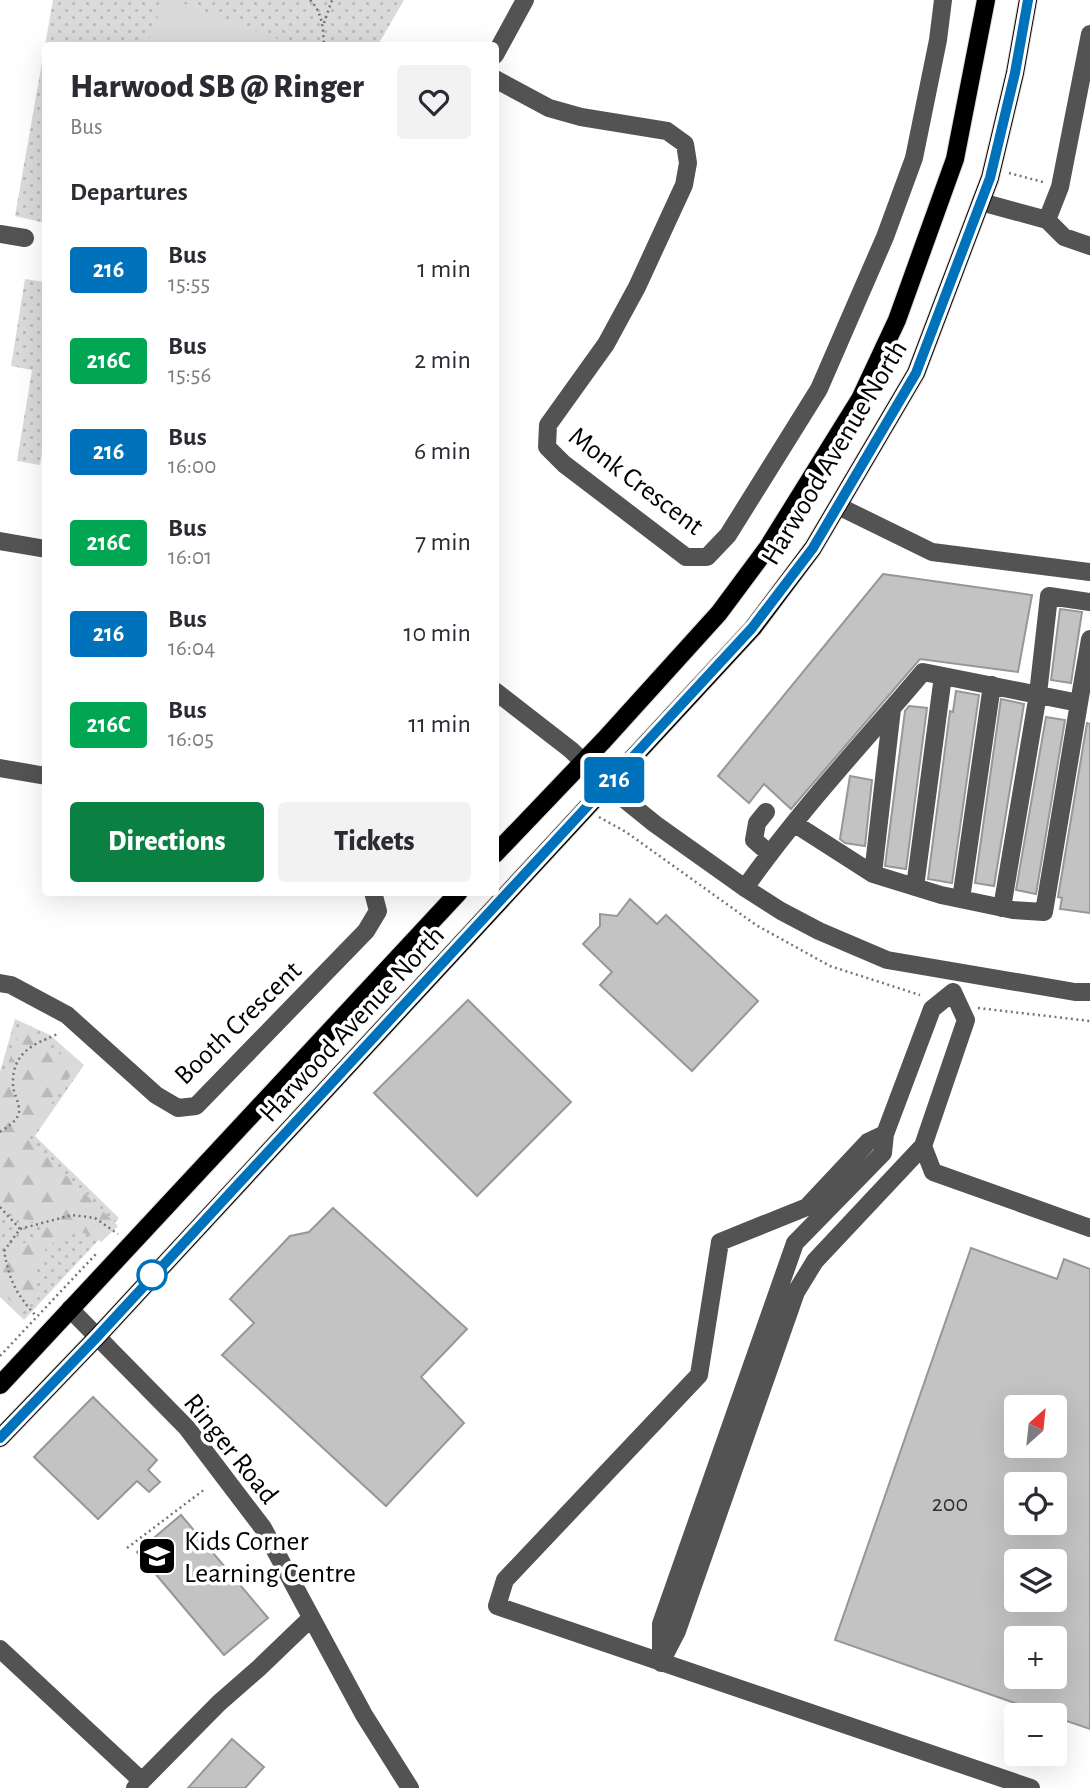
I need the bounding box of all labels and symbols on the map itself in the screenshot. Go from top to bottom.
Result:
street label: Harwood Avenue North [757,336,913,570]
street label: Monk Crescent [563,422,708,541]
line badge: 216 [574,757,654,803]
street label: Harwood Avenue North [255,921,450,1128]
street label: Booth Crescent [170,956,307,1090]
unlabelled marker [137,1260,167,1290]
street label: Ringer Road [178,1389,283,1510]
north arrow [1004,1395,1068,1458]
house number: 200 [932,1492,968,1516]
place label: Kids Corner Learning Centre [184,1528,356,1588]
school or university icon: Kids Corner Learning Centre [136,1535,178,1577]

